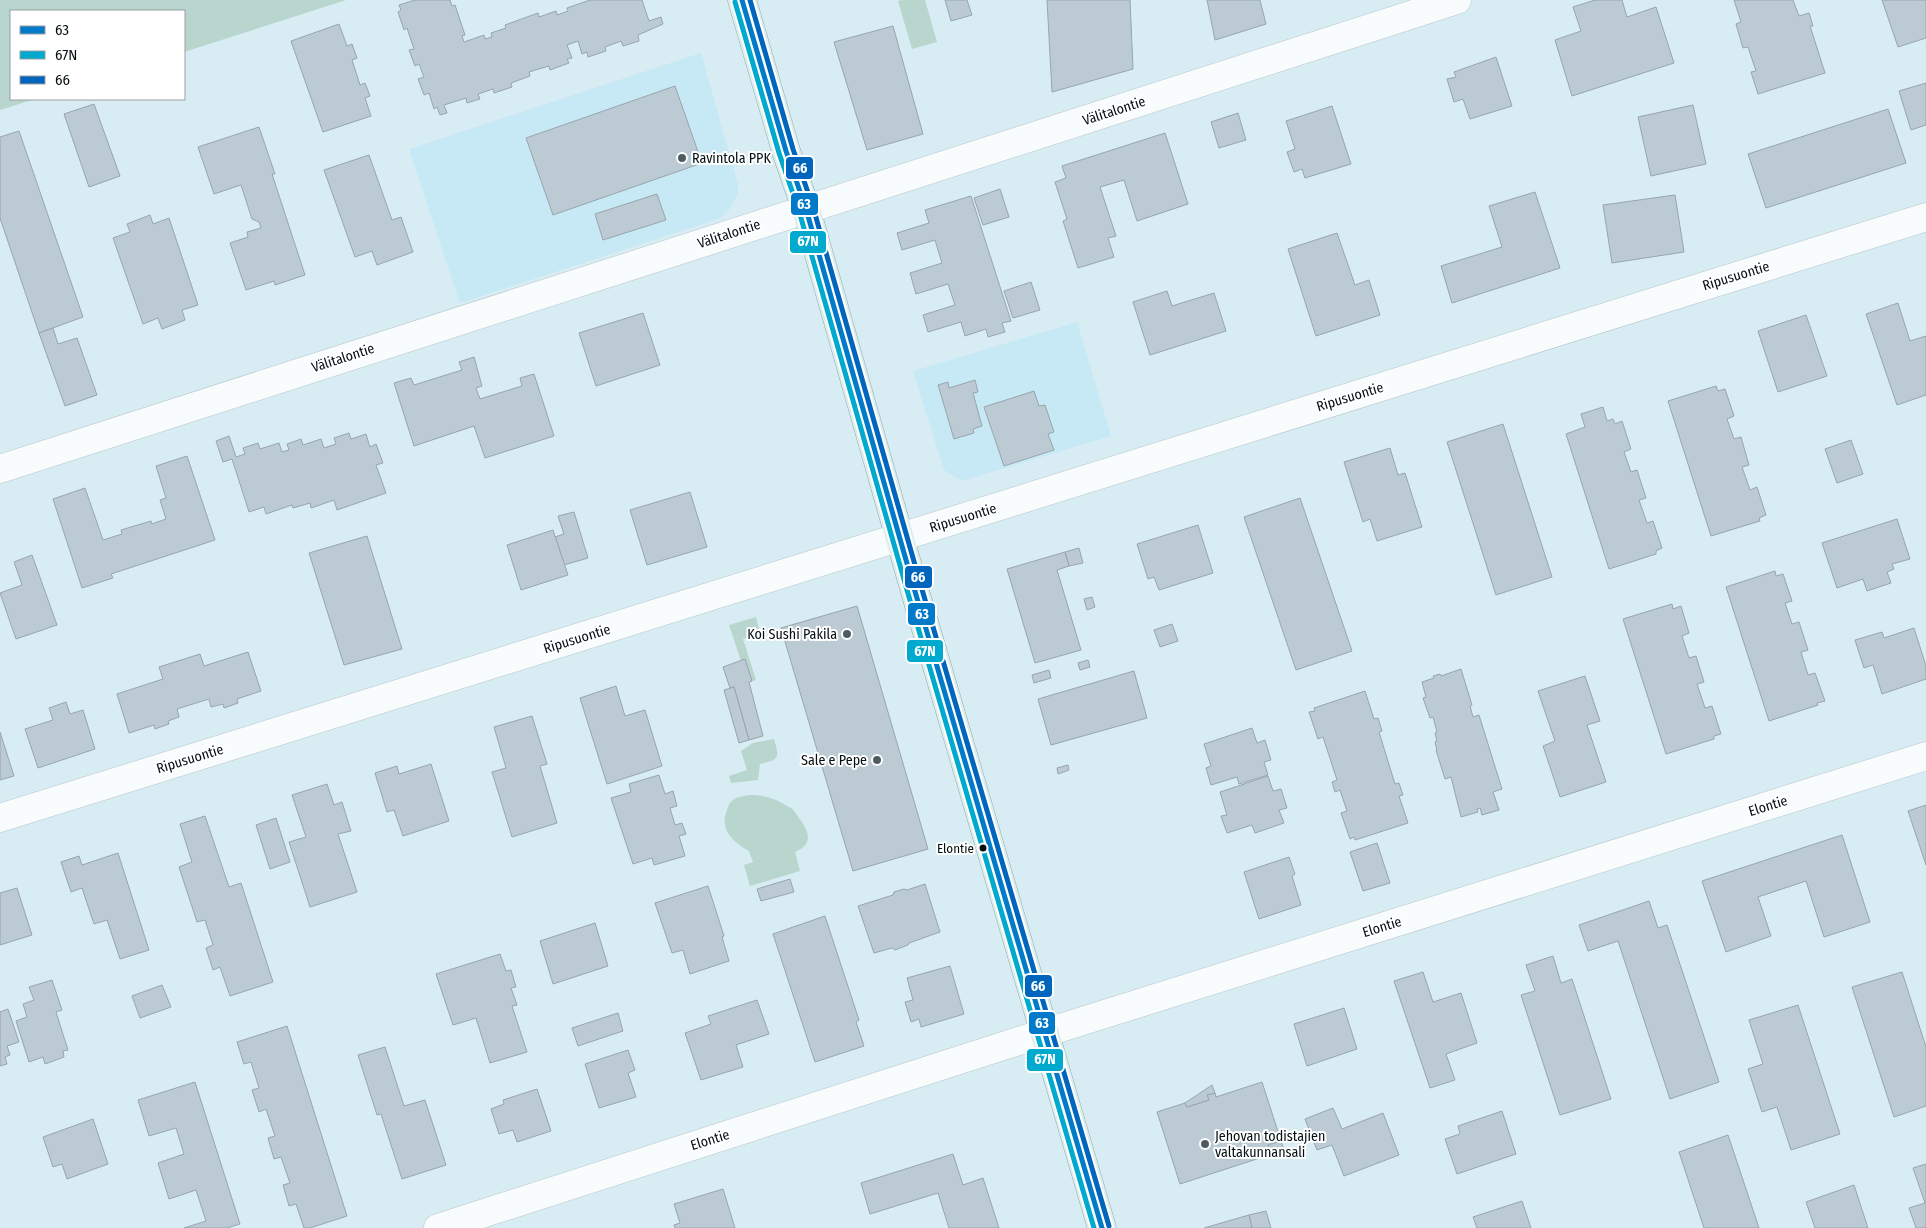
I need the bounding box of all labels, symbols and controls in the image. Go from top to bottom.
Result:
legend [10,10,185,100]
text: 63 [55,21,69,39]
text: 67N [55,46,77,64]
text: 66 [55,71,70,89]
street label: Välitalontie [1080,93,1148,129]
place label: Ravintola PPK [692,150,771,167]
marker: Ravintola PPK [676,152,688,164]
line badge: 66 [785,156,814,180]
text: 66 [793,160,807,177]
line badge: 63 [790,192,819,216]
text: 63 [797,196,811,213]
street label: Välitalontie [695,216,763,252]
line badge: 67N [789,230,827,254]
text: 67N [797,233,819,250]
street label: Ripusuontie [1701,258,1772,294]
street label: Välitalontie [309,340,377,376]
street label: Ripusuontie [1315,379,1386,415]
street label: Ripusuontie [928,500,999,536]
line badge: 66 [904,565,933,589]
text: 66 [911,569,925,586]
line badge: 63 [907,602,936,626]
text: 63 [915,606,929,623]
street label: Ripusuontie [542,621,613,657]
place label: Koi Sushi Pakila [747,626,837,643]
marker: Koi Sushi Pakila [841,628,853,640]
line badge: 67N [906,639,944,663]
text: 67N [914,643,936,660]
street label: Ripusuontie [155,741,226,777]
place label: Sale e Pepe [801,752,867,769]
marker: Sale e Pepe [871,754,883,766]
street label: Elontie [1746,792,1790,820]
place label: Elontie [937,841,974,856]
marker: Elontie [978,843,988,853]
street label: Elontie [1360,913,1404,941]
line badge: 66 [1024,974,1053,998]
text: 66 [1031,978,1045,995]
line badge: 63 [1028,1011,1056,1035]
text: 63 [1035,1015,1049,1032]
line badge: 67N [1026,1048,1064,1072]
text: 67N [1034,1051,1056,1068]
street label: Elontie [688,1126,732,1154]
place label: Jehovan todistajien valtakunnansali [1215,1128,1325,1161]
marker: Jehovan todistajien valtakunnansali [1199,1138,1211,1150]

